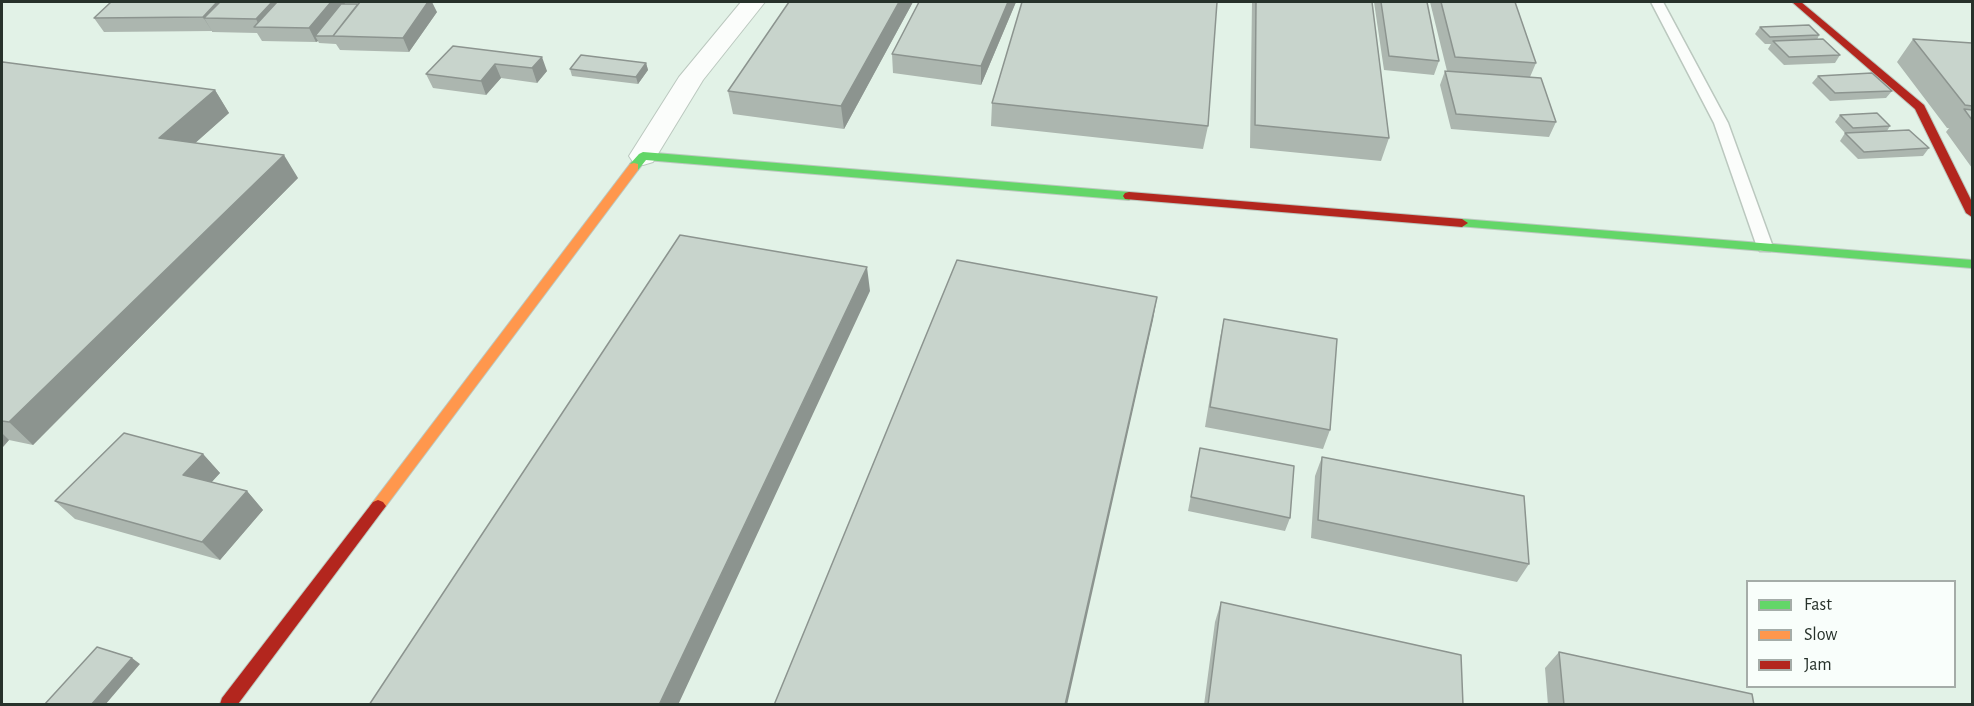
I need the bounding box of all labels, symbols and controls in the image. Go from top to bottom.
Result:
legend [1746,580,1956,688]
text: Fast [1804,596,1832,614]
text: Slow [1804,626,1837,644]
text: Jam [1804,656,1832,674]

